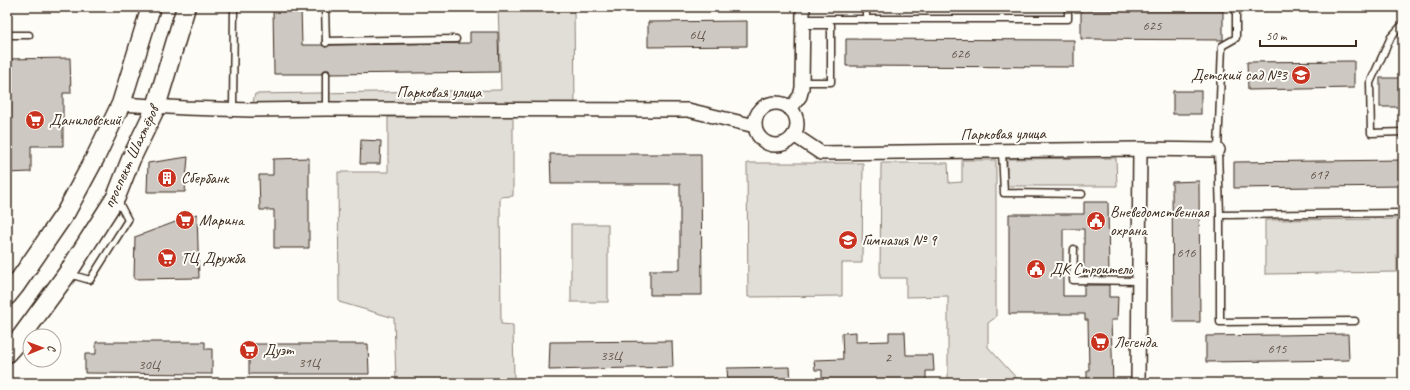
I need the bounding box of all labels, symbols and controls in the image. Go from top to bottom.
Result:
house number: 625 [1143,17,1162,34]
scale bar [1260,22,1356,48]
house number: 6Ц [689,26,707,43]
text: 50 m [1266,28,1288,44]
house number: 626 [951,45,970,62]
school or university icon: Детский сад №3 [1290,64,1312,86]
place label: Детский сад №3 [1191,65,1289,85]
street label: Парковая улица [396,82,483,102]
street label: проспект Шахтёров [99,100,165,211]
supermarket icon: Даниловский [24,109,46,131]
place label: Даниловский [49,110,122,130]
street label: Парковая улица [960,123,1047,145]
house number: 617 [1310,166,1329,183]
building icon: Сбербанк [156,167,178,189]
place label: Сбербанк [181,168,230,188]
place label: Вневедомственная охрана [1110,202,1210,240]
supermarket icon: Марина [174,209,196,231]
place label: Марина [199,210,245,230]
public building icon: Вневедомственная охрана [1085,210,1107,232]
school or university icon: Гимназия № 9 [837,229,859,251]
place label: Гимназия № 9 [862,230,938,250]
house number: 616 [1177,244,1196,261]
supermarket icon: ТЦ Дружба [156,247,178,269]
place label: ТЦ Дружба [181,248,247,268]
public building icon: ДК Строитель [1025,258,1047,280]
place label: ДК Строитель [1050,259,1134,279]
north arrow [22,328,62,368]
supermarket icon: Легенда [1089,331,1111,353]
place label: Легенда [1114,332,1158,352]
supermarket icon: Дуэт [238,339,260,361]
place label: Дуэт [263,340,295,360]
house number: 615 [1268,340,1287,357]
text: С [45,345,59,352]
house number: 33Ц [600,347,624,364]
house number: 2 [885,349,893,366]
house number: 31Ц [298,354,322,371]
house number: 30Ц [138,356,162,373]

